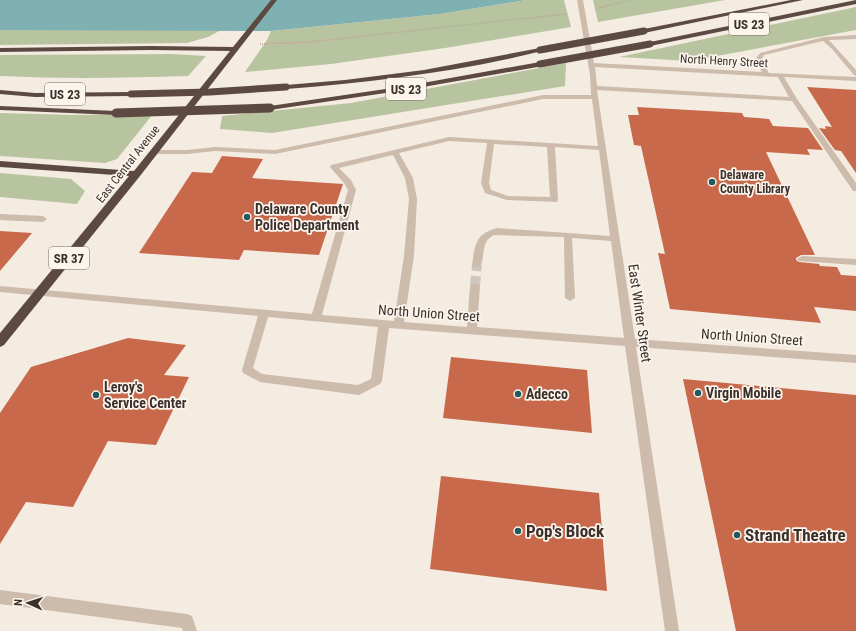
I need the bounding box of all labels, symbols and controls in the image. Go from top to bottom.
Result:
road number: US 23 [729,13,769,35]
street label: North Henry Street [680,52,769,70]
road number: US 23 [386,78,426,100]
road number: US 23 [45,83,85,105]
street label: East Central Avenue [93,122,163,206]
place label: Delaware County Library [720,168,791,196]
marker: Delaware County Library [707,177,717,187]
place label: Delaware County Police Department [255,201,359,233]
marker: Delaware County Police Department [242,212,252,222]
road number: SR 37 [49,247,89,269]
street label: East Winter Street [625,263,655,363]
street label: North Union Street [378,301,480,325]
street label: North Union Street [701,325,803,349]
place label: Leroy's Service Center [104,379,187,411]
place label: Virgin Mobile [706,385,781,401]
place label: Adecco [526,386,568,402]
marker: Virgin Mobile [693,388,703,398]
marker: Adecco [513,389,523,399]
marker: Leroy's Service Center [91,390,101,400]
place label: Pop's Block [526,521,605,541]
place label: Strand Theatre [745,525,846,545]
marker: Pop's Block [513,526,523,536]
marker: Strand Theatre [732,530,742,540]
north arrow [8,583,48,623]
text: N [12,599,25,606]

